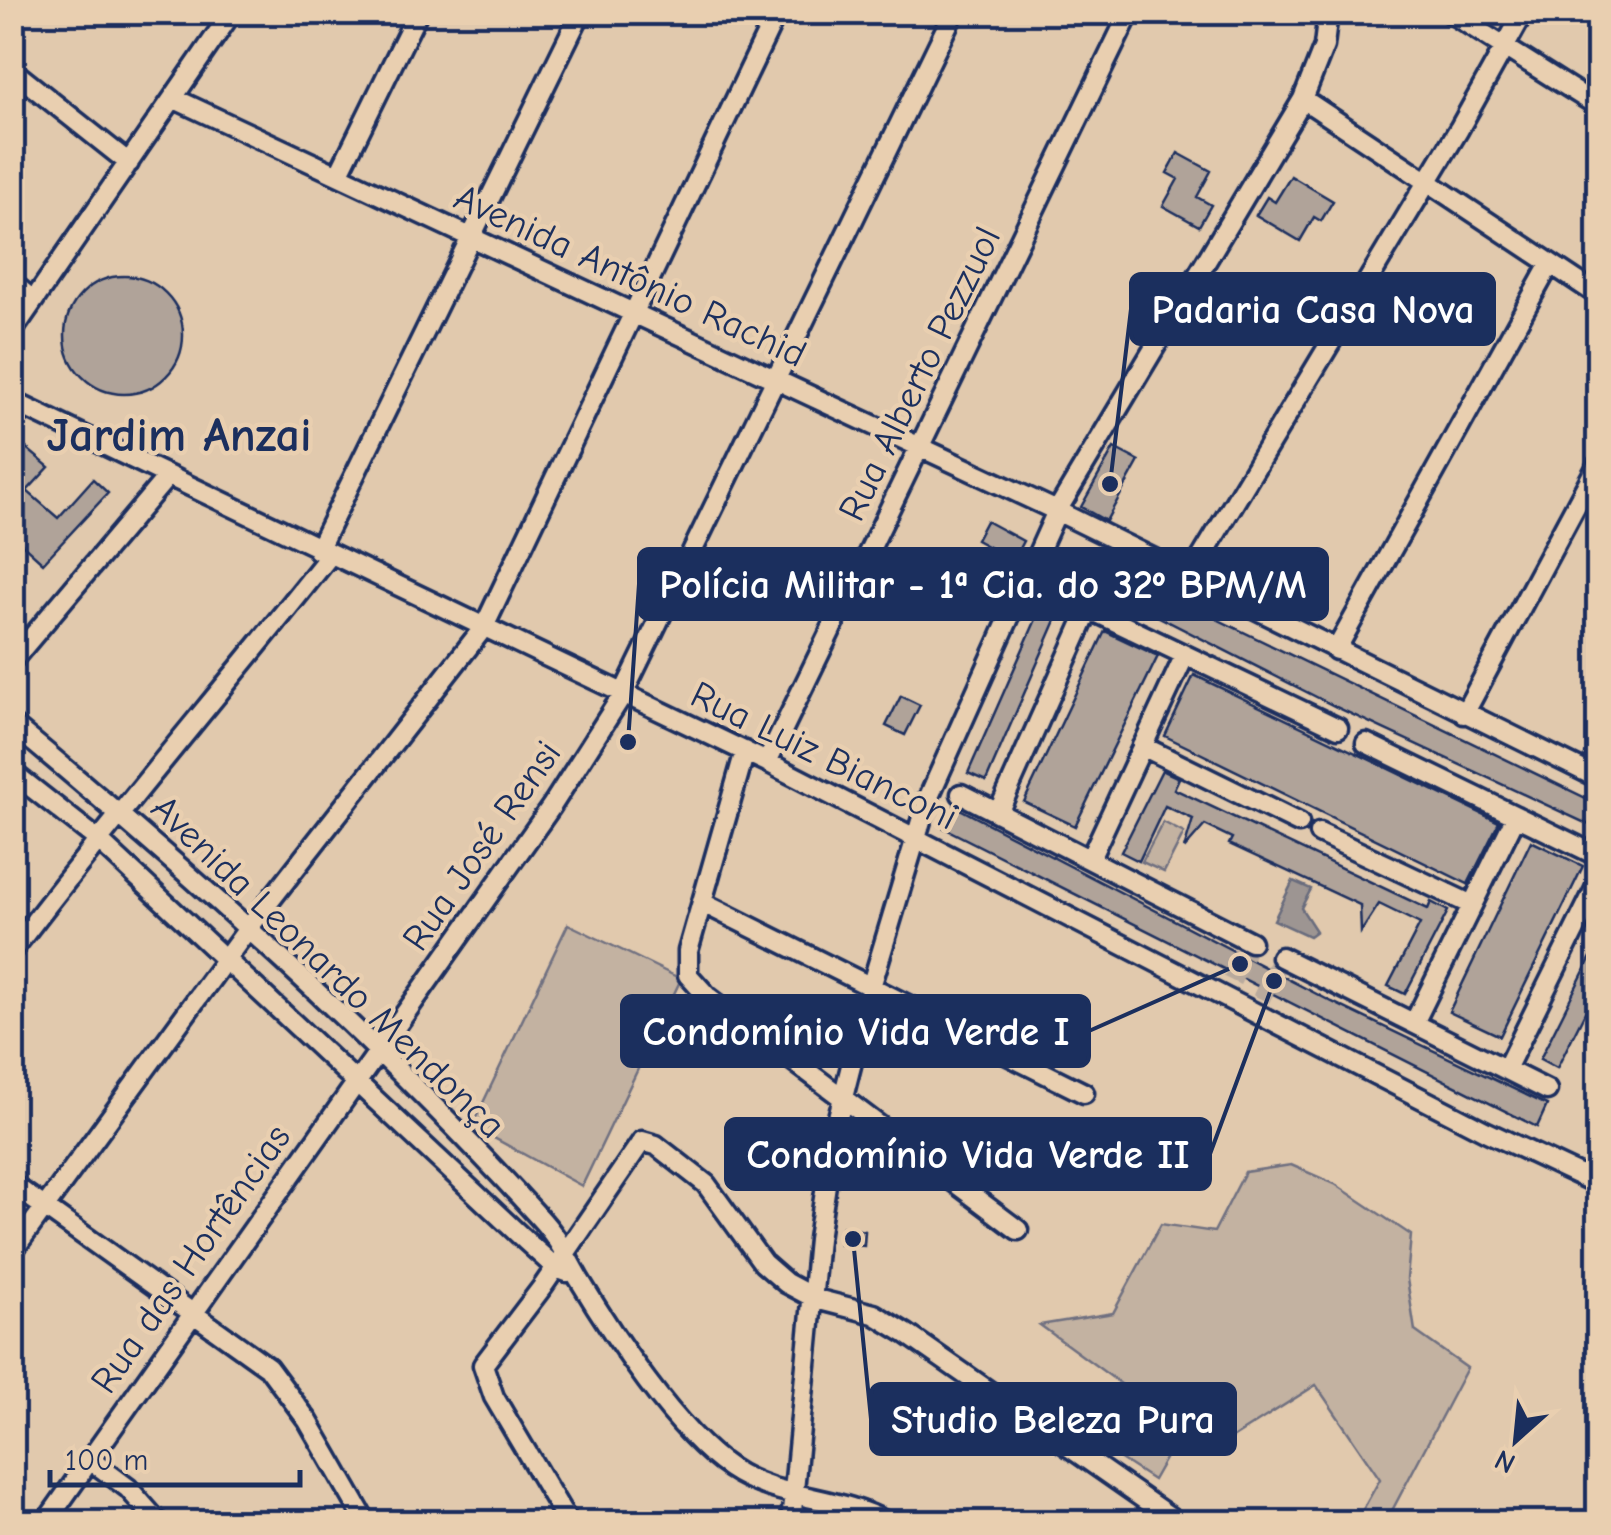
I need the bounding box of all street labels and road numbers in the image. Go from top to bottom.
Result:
street label: Avenida Antônio Rachid [447,175,813,377]
street label: Rua Alberto Pezzuol [830,220,1010,528]
street label: Rua Luiz Bianconi [684,672,964,840]
street label: Rua José Rensi [394,733,570,959]
street label: Avenida Leonardo Mendonça [142,786,514,1148]
street label: Rua das Hortências [82,1116,300,1402]

